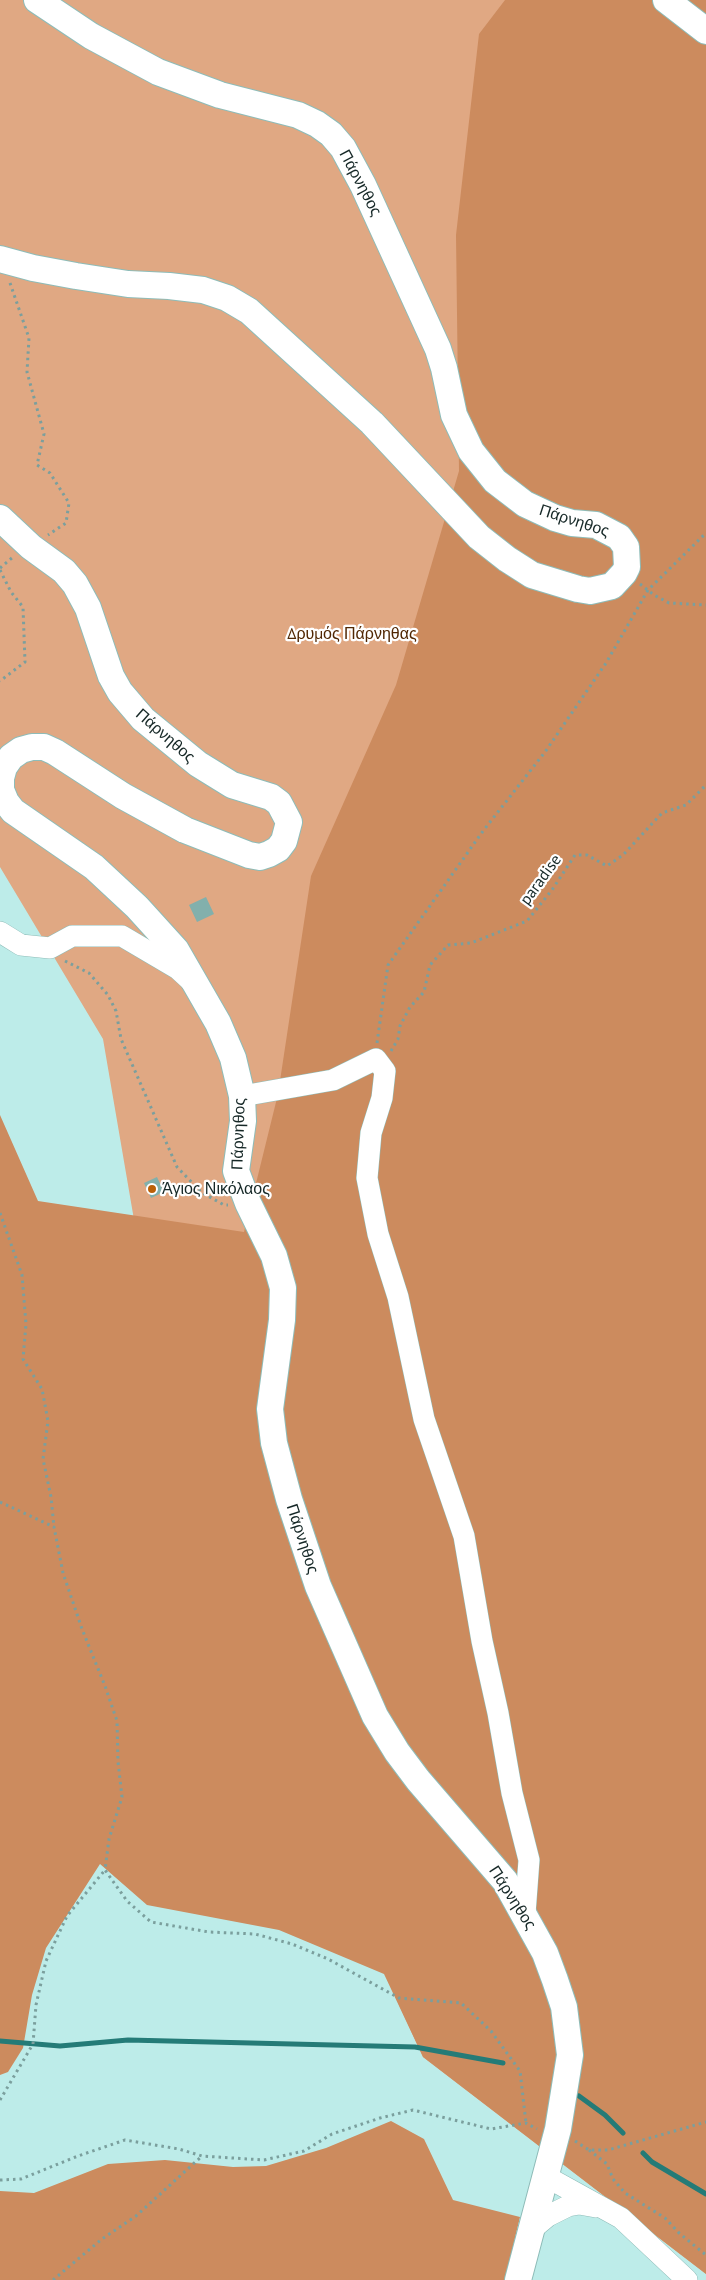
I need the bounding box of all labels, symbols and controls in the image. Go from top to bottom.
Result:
street label: Πάρνηθος [335,147,385,219]
street label: Πάρνηθος [537,501,611,541]
park label: Δρυμός Πάρνηθας [287,624,417,644]
street label: Πάρνηθος [131,705,199,767]
street label: paradise [516,851,566,909]
street label: Πάρνηθος [228,1098,250,1170]
place label: Άγιος Νικόλαος [162,1179,270,1199]
marker: Άγιος Νικόλαος [146,1183,158,1195]
street label: Πάρνηθος [282,1502,322,1576]
street label: Πάρνηθος [484,1862,540,1934]

